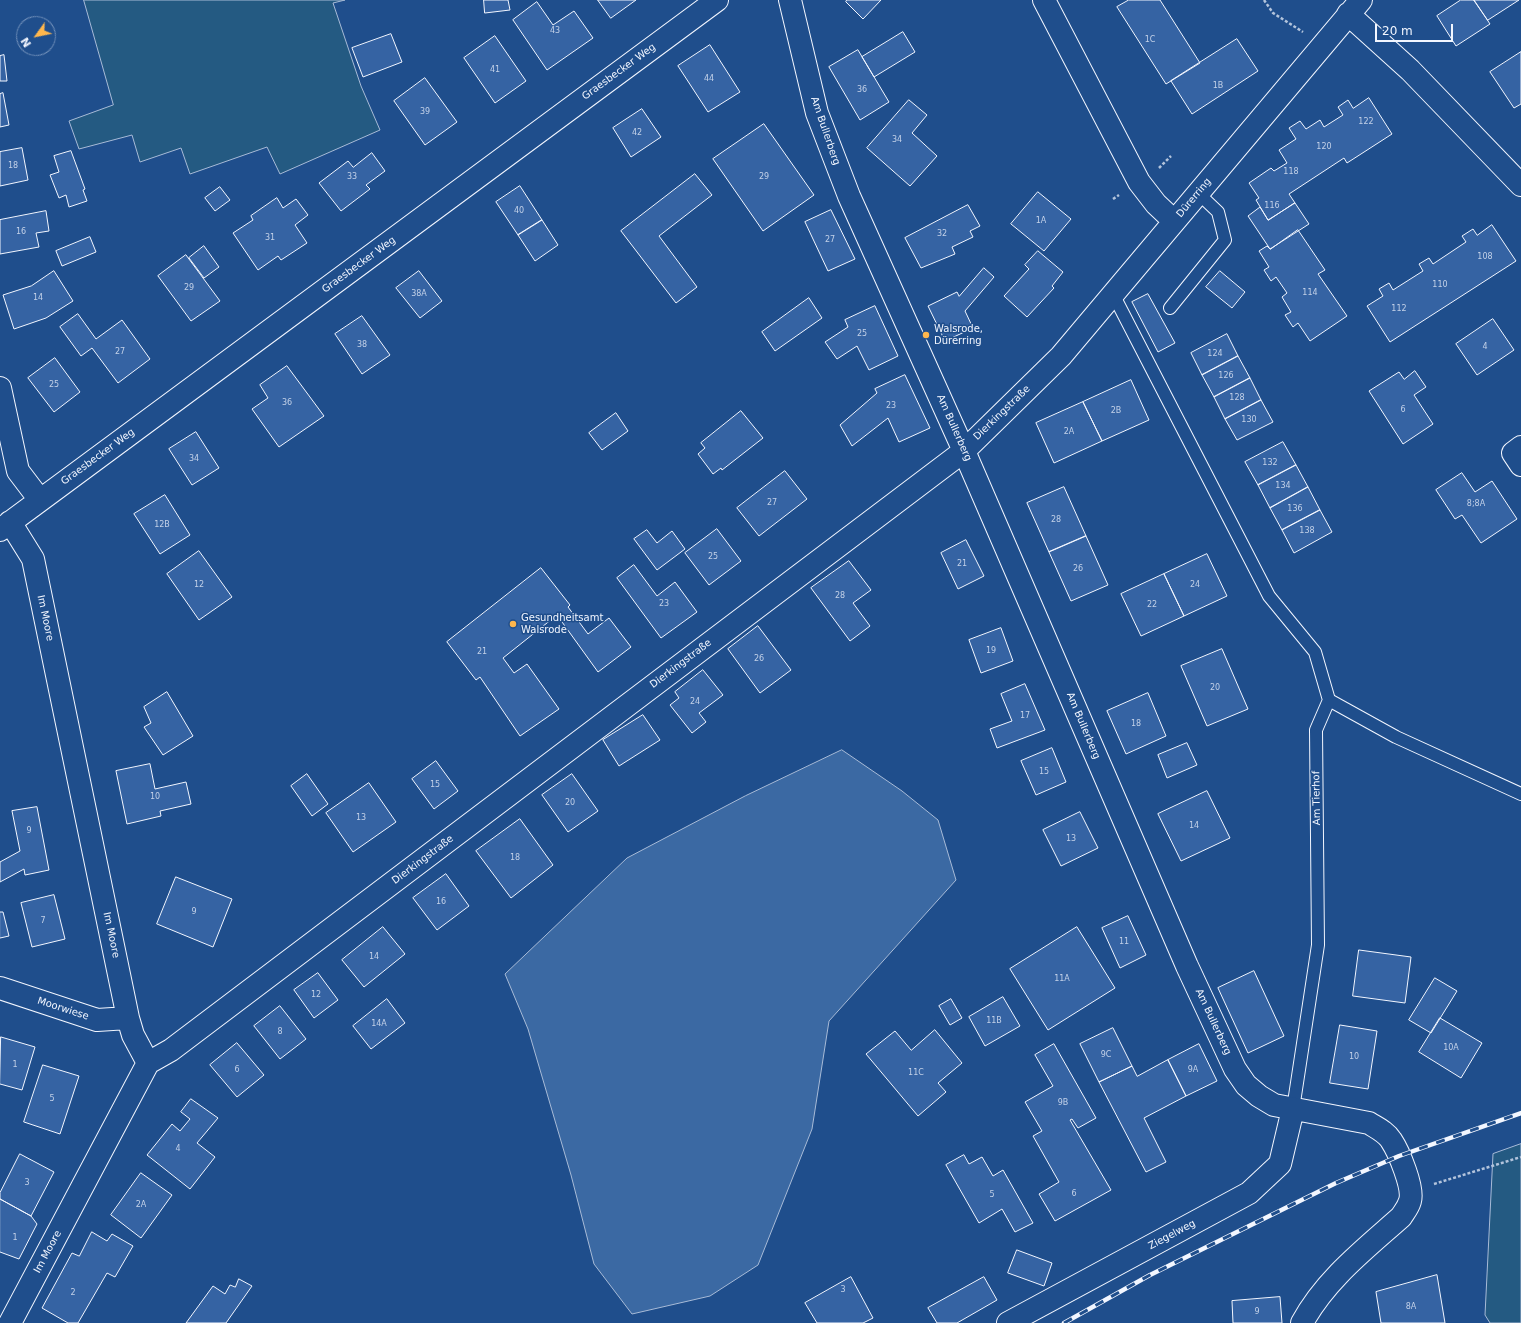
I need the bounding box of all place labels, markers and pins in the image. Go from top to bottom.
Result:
place label: Walsrode, Dürerring [934,323,983,346]
marker: Walsrode, Dürerring [921,330,931,340]
place label: Gesundheitsamt Walsrode [521,612,603,636]
marker: Gesundheitsamt Walsrode [508,619,518,629]

